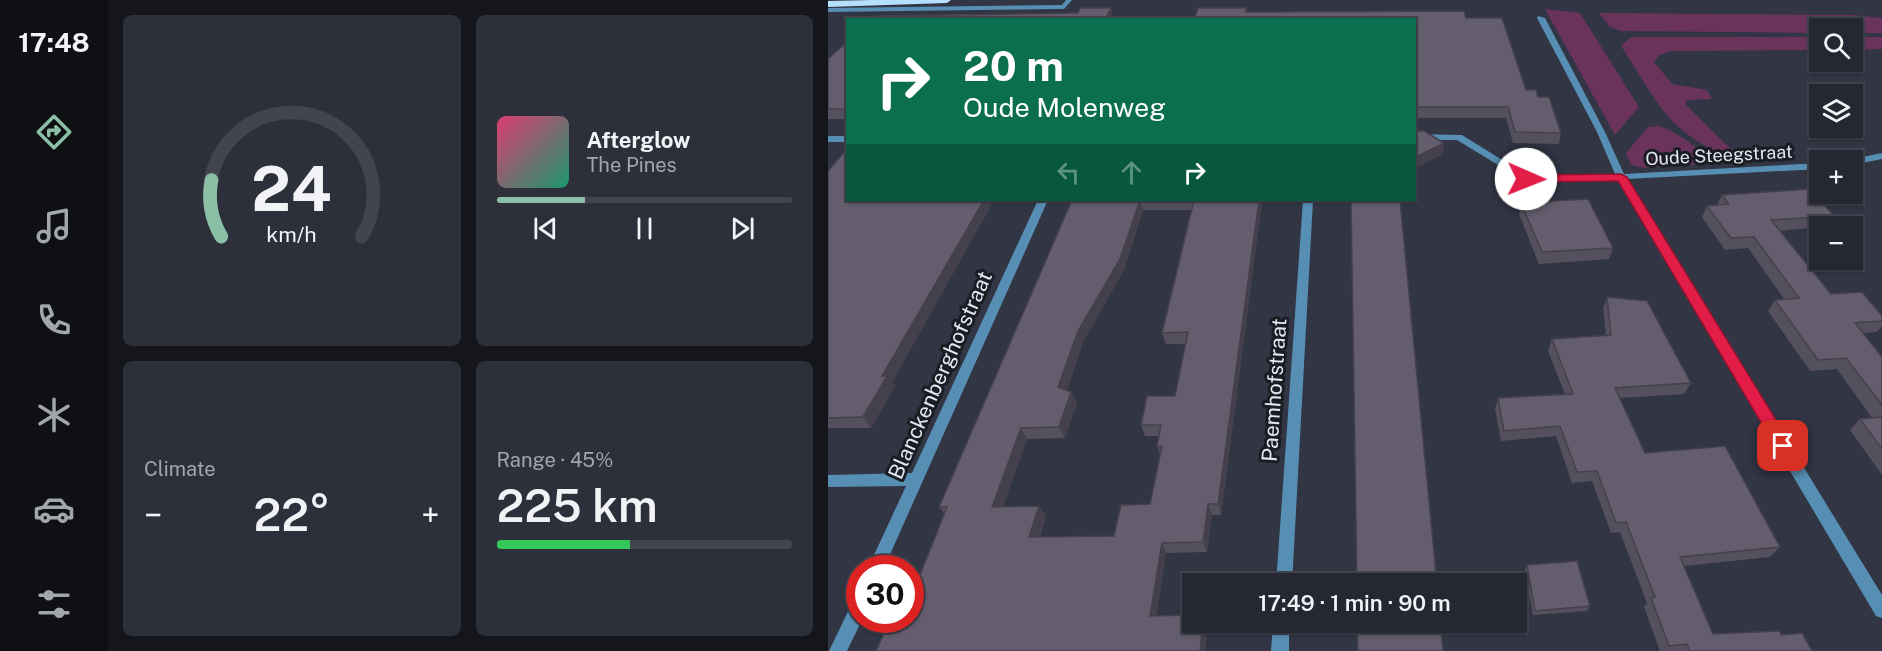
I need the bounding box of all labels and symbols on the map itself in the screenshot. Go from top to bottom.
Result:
street label: Oude Steegstraat [1645,141,1793,169]
position arrow [1494,147,1558,211]
street label: Blanckenberghofstraat [883,267,997,483]
street label: Paemhofstraat [1257,317,1291,463]
pin [1757,420,1808,471]
speed limit sign: 30 [846,555,924,633]

